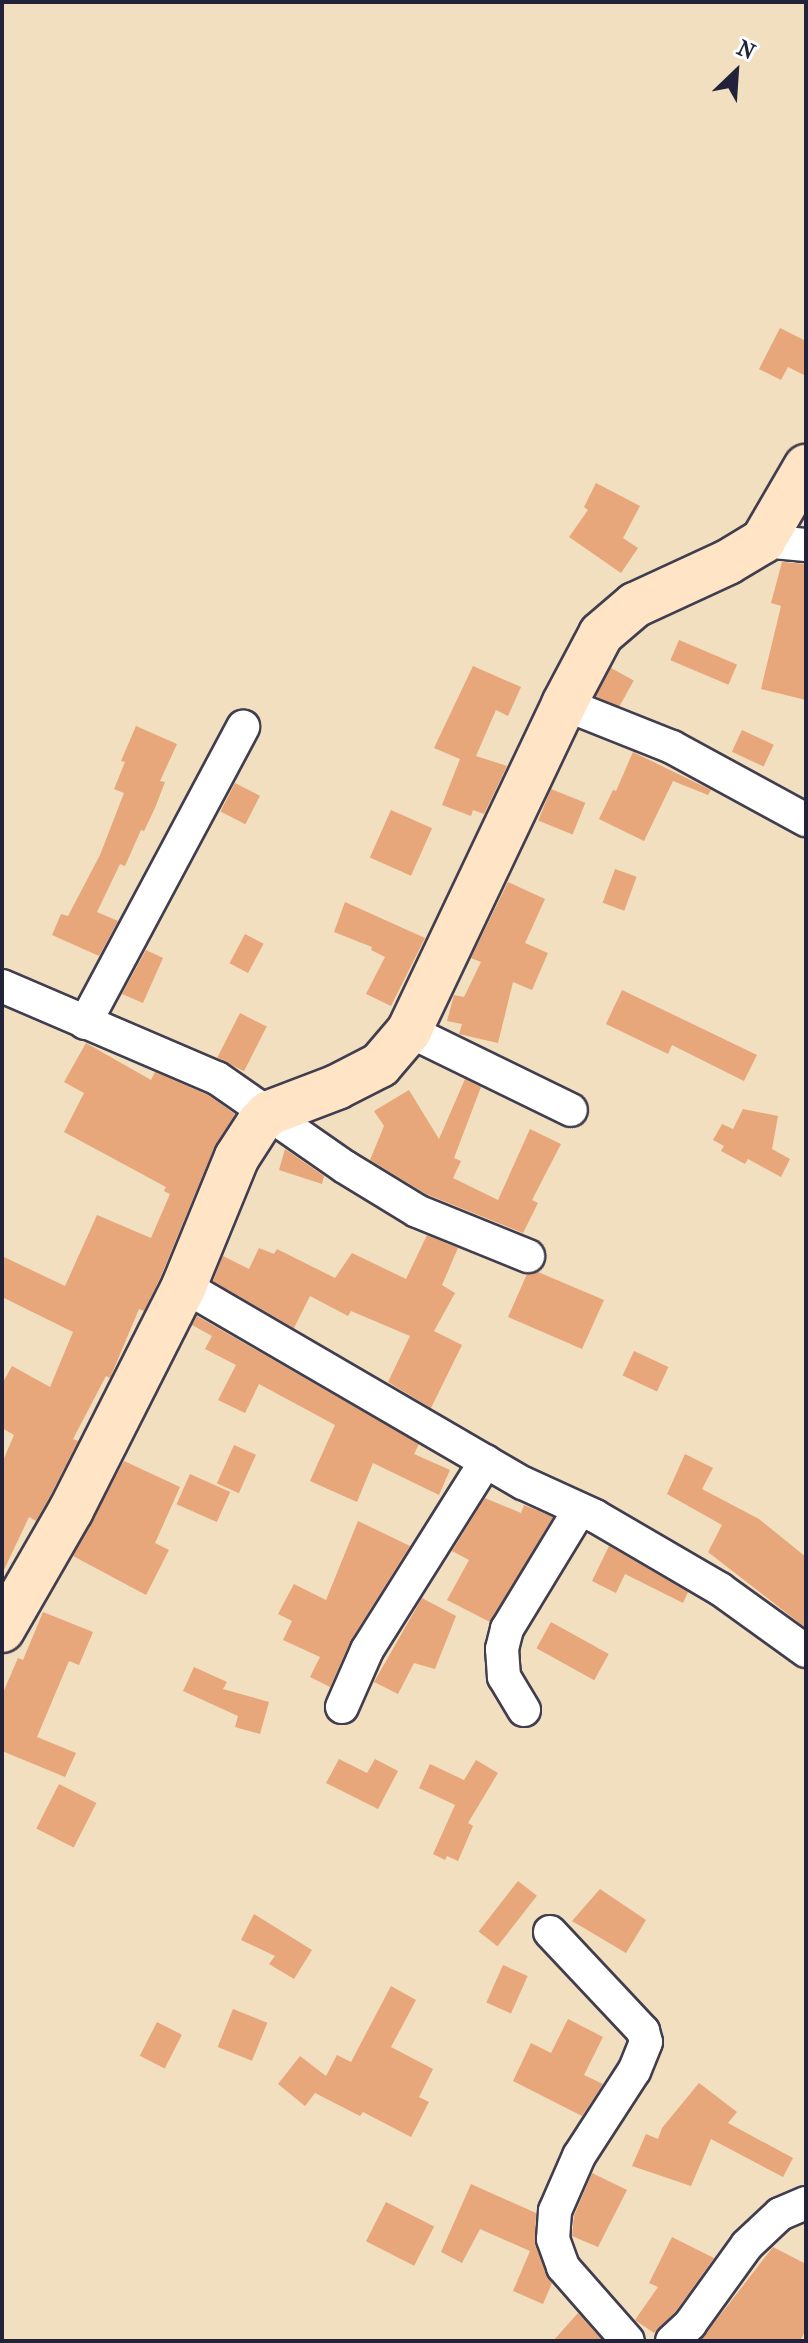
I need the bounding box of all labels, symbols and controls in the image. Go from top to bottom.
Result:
north arrow [696,32,776,112]
text: N [733,35,759,66]

